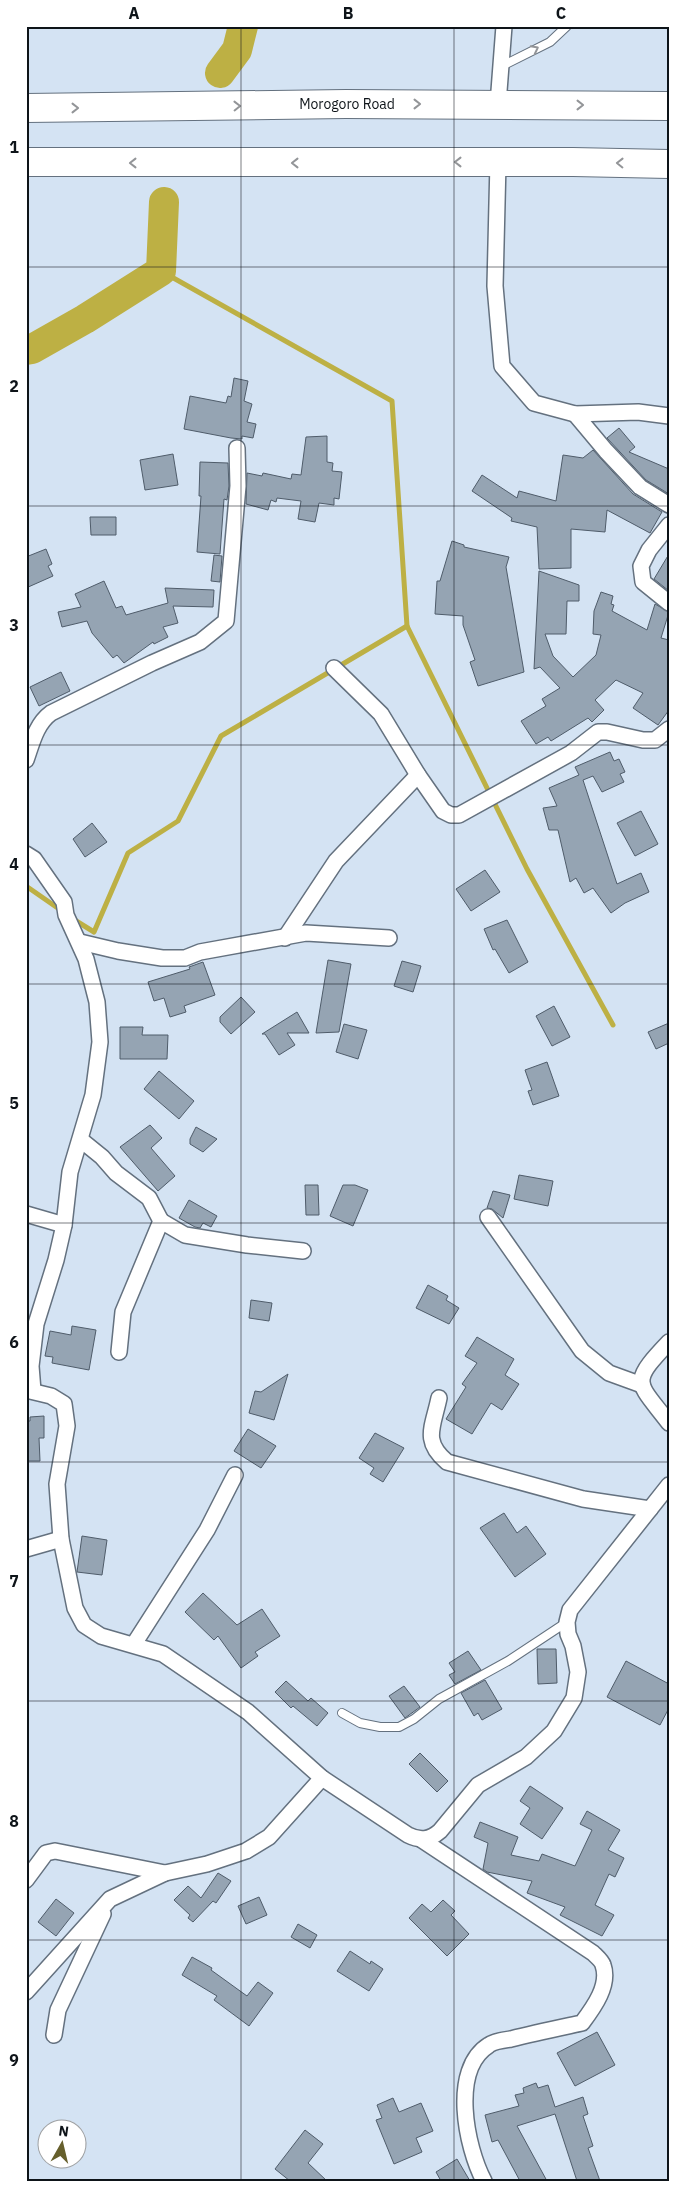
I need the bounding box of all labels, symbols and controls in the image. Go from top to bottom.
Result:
text: A [129,3,140,23]
text: B [343,3,354,23]
text: C [556,3,566,23]
one-way arrow [530,45,539,55]
street label: Morogoro Road [299,95,395,113]
one-way arrow [414,99,422,109]
one-way arrow [576,100,584,110]
one-way arrow [234,101,242,111]
one-way arrow [72,103,79,113]
text: 1 [9,137,19,157]
one-way arrow [453,157,461,167]
one-way arrow [128,158,136,168]
one-way arrow [291,158,298,168]
one-way arrow [616,158,624,168]
text: 2 [9,376,19,396]
text: 3 [9,615,19,635]
text: 4 [9,854,19,874]
text: 5 [9,1093,19,1113]
text: 6 [9,1332,19,1352]
text: 7 [9,1571,19,1591]
text: 8 [9,1811,19,1831]
text: 9 [9,2050,19,2070]
north arrow [38,2120,88,2170]
text: N [58,2122,70,2141]

